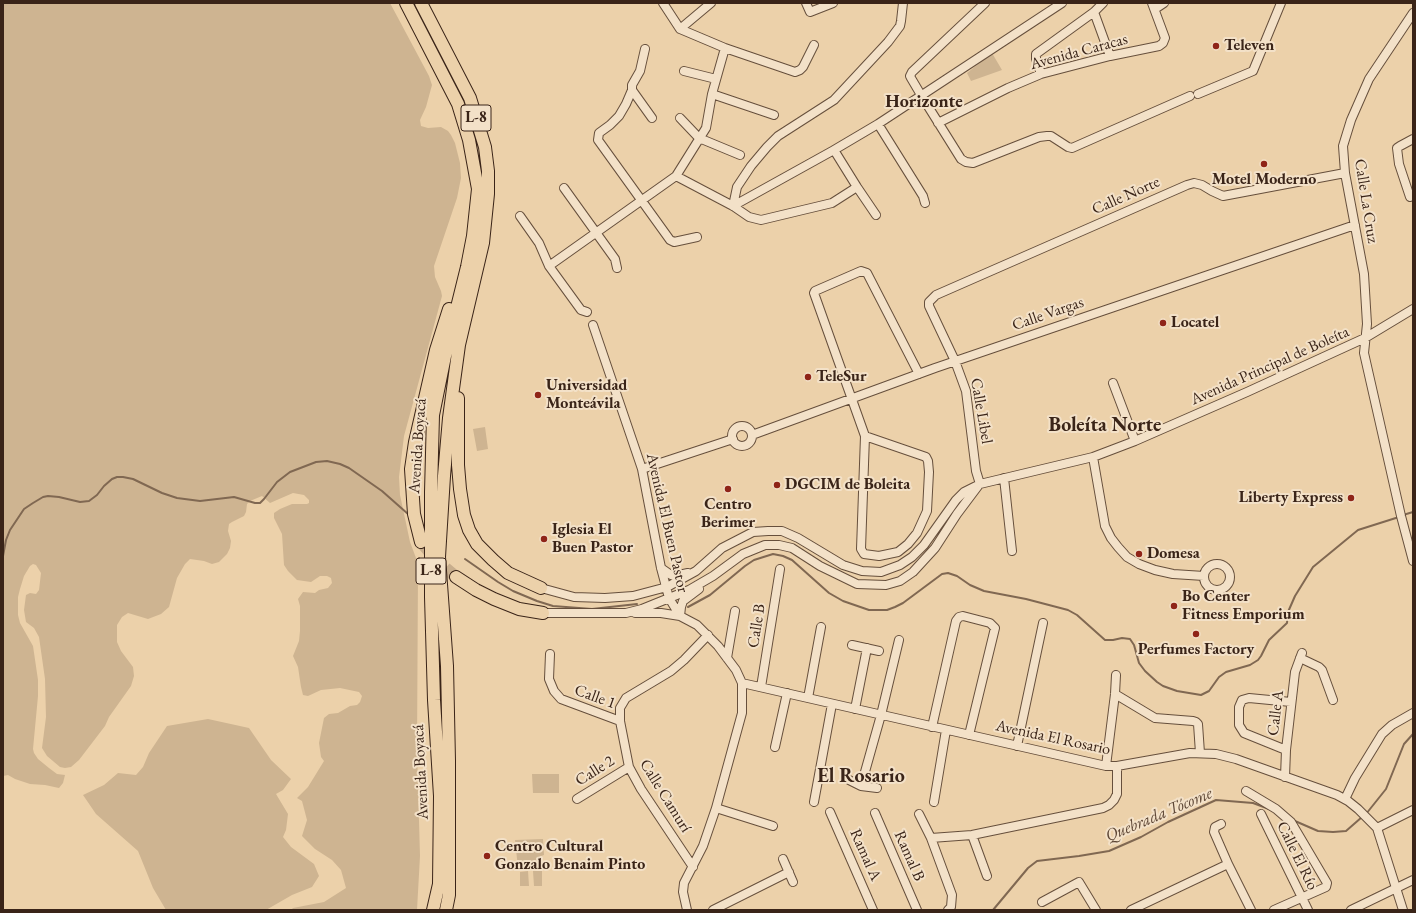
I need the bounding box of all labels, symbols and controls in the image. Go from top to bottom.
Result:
street label: Avenida Caracas [1028,30,1130,74]
place label: Televen [1224,36,1274,56]
marker: Televen [1211,41,1221,51]
district label: Horizonte [885,91,963,113]
road number: L-8 [461,105,491,131]
street label: Calle La Cruz [1350,158,1382,244]
marker: Motel Moderno [1259,159,1269,169]
place label: Motel Moderno [1212,170,1316,190]
street label: Calle Norte [1089,173,1163,219]
street label: Calle Vargas [1010,293,1086,335]
place label: Locatel [1171,313,1219,333]
marker: Locatel [1158,318,1168,328]
street label: Avenida Principal de Boleíta [1188,322,1352,410]
place label: TeleSur [816,367,867,387]
marker: TeleSur [803,372,813,382]
place label: Universidad Monteávila [546,376,627,414]
street label: Calle Libel [966,377,996,445]
marker: Universidad Monteávila [533,390,543,400]
street label: Avenida Boyacá [405,398,431,494]
district label: Boleíta Norte [1049,414,1161,438]
street label: Avenida El Buen Pastor [642,451,692,595]
place label: DGCIM de Boleita [785,475,910,495]
marker: DGCIM de Boleita [772,480,782,490]
marker: Centro Berimer [723,484,733,494]
place label: Liberty Express [1239,488,1343,508]
marker: Liberty Express [1346,493,1356,503]
place label: Centro Berimer [701,495,755,533]
place label: Iglesia El Buen Pastor [552,520,633,558]
marker: Iglesia El Buen Pastor [539,534,549,544]
place label: Domesa [1147,544,1200,564]
marker: Domesa [1134,549,1144,559]
road number: L-8 [416,558,446,584]
place label: Bo Center Fitness Emporium [1182,587,1305,625]
marker: Bo Center Fitness Emporium [1169,601,1179,611]
street label: Calle B [744,603,770,649]
marker: Perfumes Factory [1191,629,1201,639]
place label: Perfumes Factory [1138,640,1254,660]
street label: Calle 1 [572,681,618,713]
street label: Calle A [1264,689,1288,737]
street label: Avenida El Rosario [994,716,1112,760]
street label: Avenida Boyacá [409,724,433,820]
street label: Calle 2 [572,752,618,790]
street label: Calle Camurí [635,756,695,836]
district label: El Rosario [817,765,905,789]
water label: Quebrada Tócome [1102,783,1216,847]
street label: Calle El Río [1272,818,1322,894]
street label: Ramal A [845,826,885,884]
street label: Ramal B [889,828,929,884]
place label: Centro Cultural Gonzalo Benaim Pinto [495,837,645,875]
marker: Centro Cultural Gonzalo Benaim Pinto [482,851,492,861]

